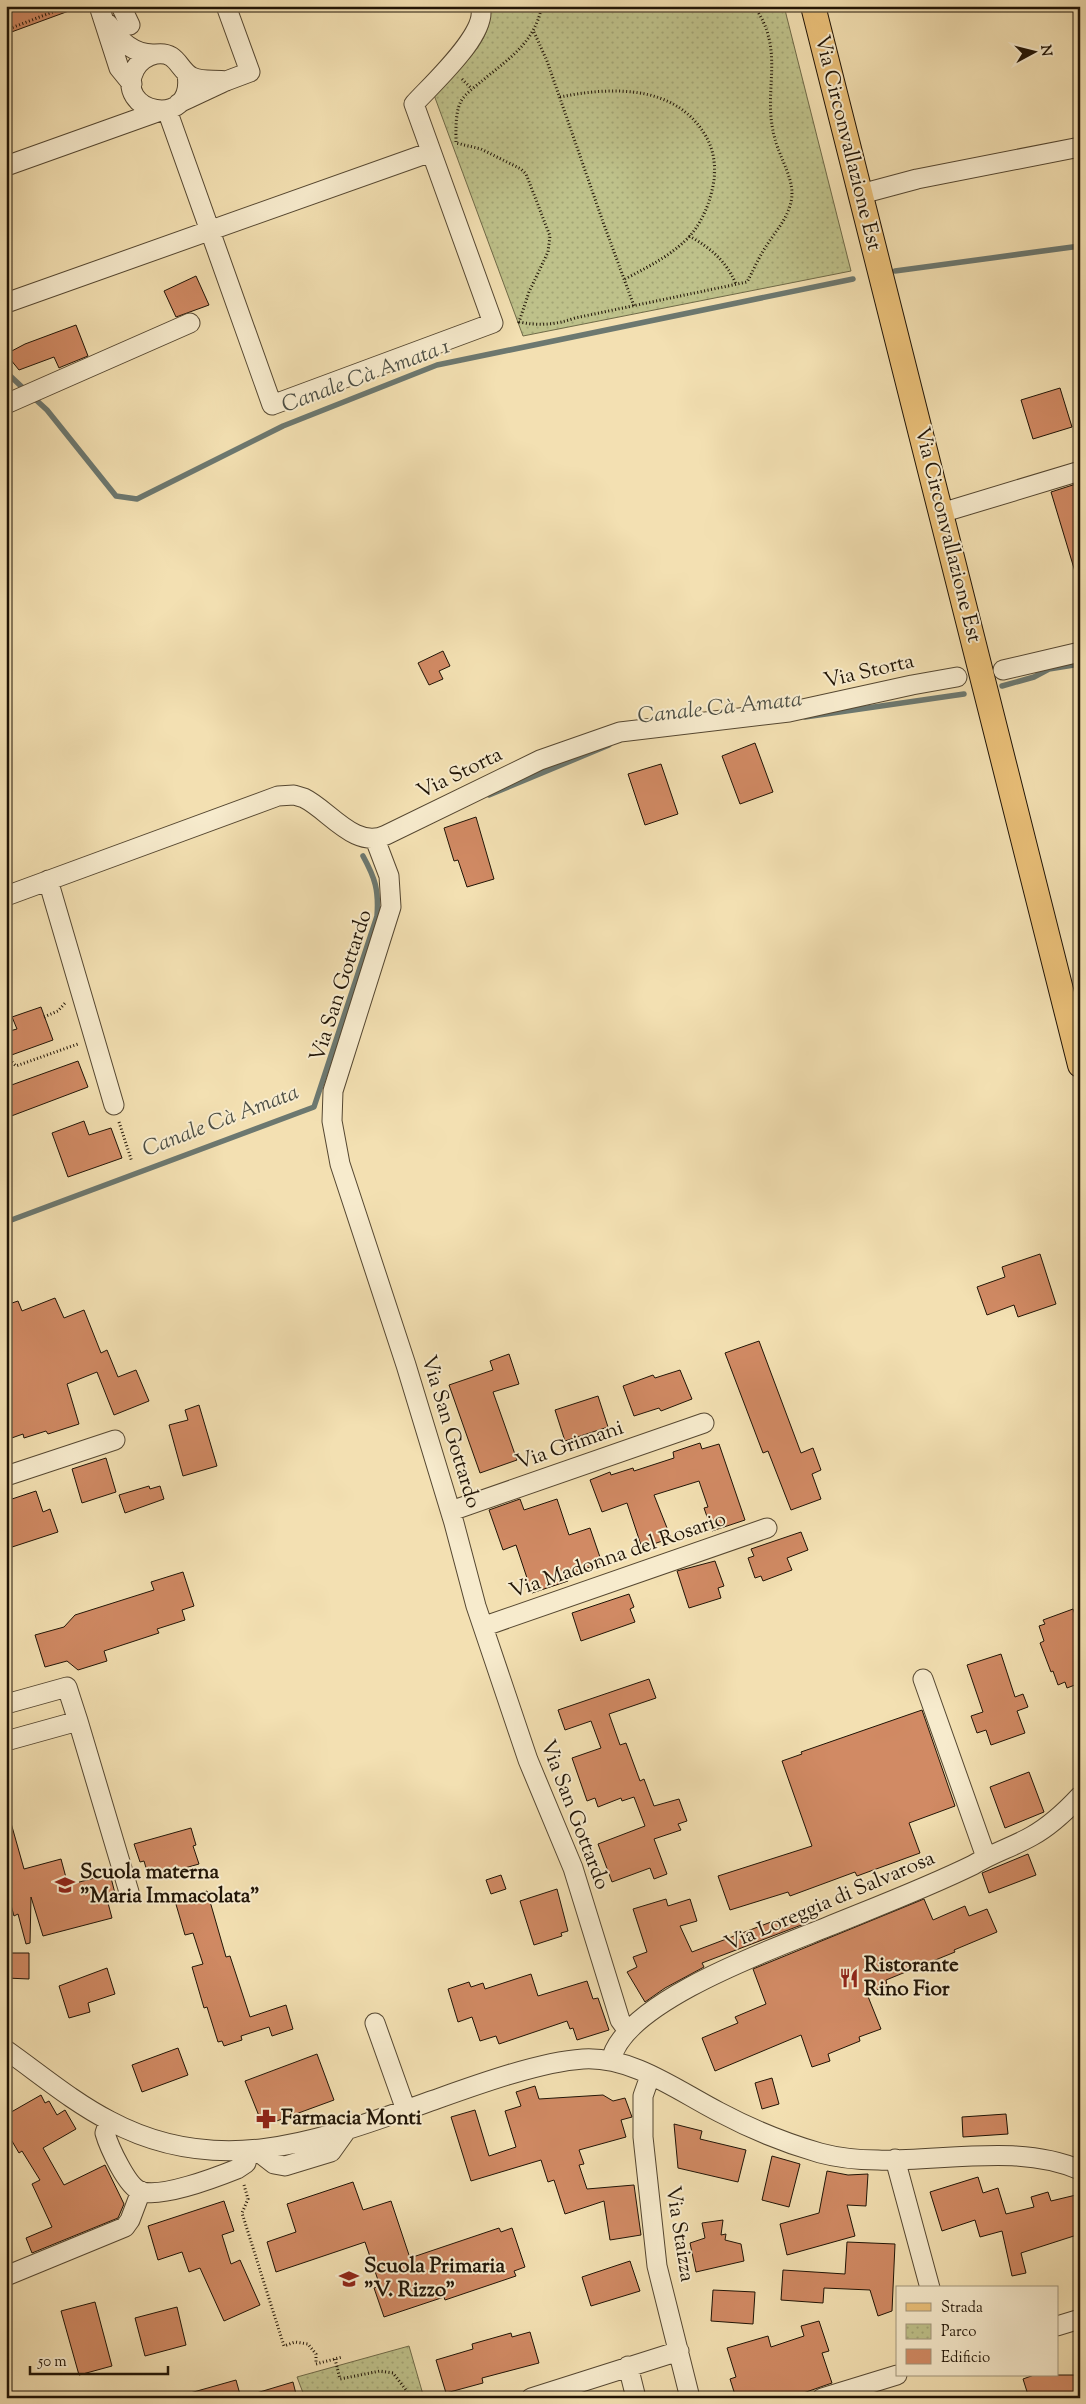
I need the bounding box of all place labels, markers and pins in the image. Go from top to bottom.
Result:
place label: Scuola materna "Maria Immacolata" [80,1858,260,1912]
school or university icon: Scuola materna "Maria Immacolata" [54,1874,76,1896]
place label: Ristorante Rino Fior [864,1951,959,2005]
restaurant icon: Ristorante Rino Fior [838,1967,860,1989]
place label: Farmacia Monti [281,2104,422,2134]
pharmacy icon: Farmacia Monti [255,2108,277,2130]
place label: Scuola Primaria "V. Rizzo" [364,2252,505,2306]
school or university icon: Scuola Primaria "V. Rizzo" [338,2268,360,2290]

